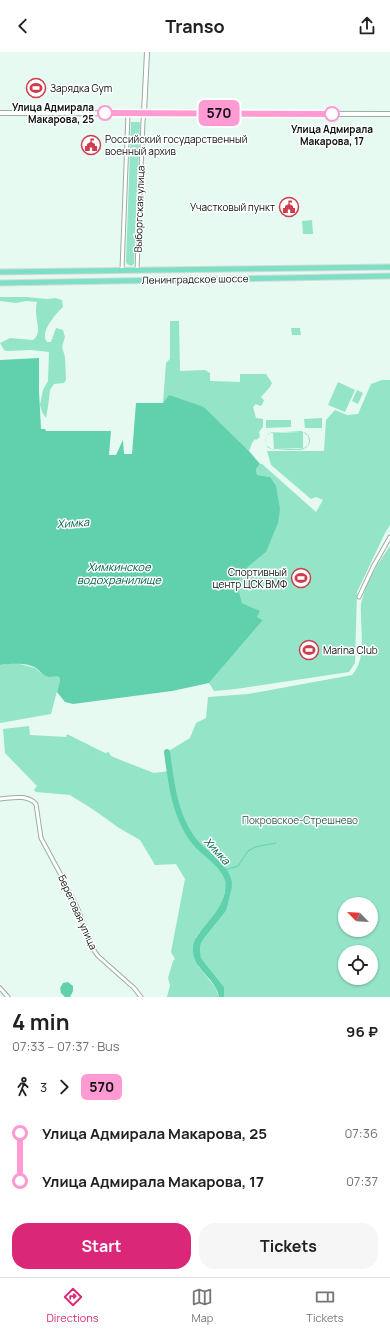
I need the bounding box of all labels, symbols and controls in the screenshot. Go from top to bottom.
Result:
text: Transo [165,14,225,38]
icon: back [12,15,34,37]
icon: share [356,15,378,37]
sports icon: Зарядка Gym [25,77,47,99]
place label: Зарядка Gym [50,81,112,95]
place label: Улица Адмирала Макарова, 25 [12,100,94,126]
line badge: 570 [196,100,242,126]
text: 570 [207,103,231,122]
marker: Улица Адмирала Макарова, 25 [97,105,113,121]
marker: Улица Адмирала Макарова, 17 [324,106,340,122]
place label: Улица Адмирала Макарова, 17 [291,122,373,148]
place label: Российский государственный военный архив [105,132,247,158]
public building icon: Российский государственный военный архив [80,134,102,156]
street label: Выборгская улица [130,165,148,253]
public building icon: Участковый пункт [278,196,300,218]
place label: Участковый пункт [190,200,275,214]
street label: Ленинградское шоссе [141,271,249,287]
water label: Химка [56,514,90,531]
water label: Химкинское водохранилище [77,559,162,587]
place label: Спортивный центр ЦСК ВМФ [212,565,287,591]
sports icon: Спортивный центр ЦСК ВМФ [290,567,312,589]
sports icon: Marina Club [298,639,320,661]
place label: Marina Club [323,643,378,657]
park label: Покровское-Стрешнево [242,813,358,827]
water label: Химка [201,834,234,868]
street label: Береговая улица [55,872,101,952]
north arrow [338,897,378,937]
map controls [338,897,378,985]
button: locate [338,945,378,985]
text: 4 min [12,1007,70,1037]
text: 96 ₽ [346,1021,378,1042]
text: 07:33 – 07:37 · Bus [12,1037,120,1055]
icon: walk [12,1076,34,1098]
icon: forward [53,1076,75,1098]
text: 570 [89,1077,114,1096]
text: 3 [40,1078,47,1096]
text: Улица Адмирала Макарова, 25 [42,1123,267,1144]
text: 07:36 [344,1124,378,1142]
text: Улица Адмирала Макарова, 17 [42,1171,264,1192]
text: 07:37 [346,1172,378,1190]
button: Start [12,1223,191,1269]
button: Tickets [199,1223,378,1269]
tab: Directions [46,1286,99,1325]
tab: Map [191,1286,213,1325]
tab: Tickets [306,1286,344,1325]

